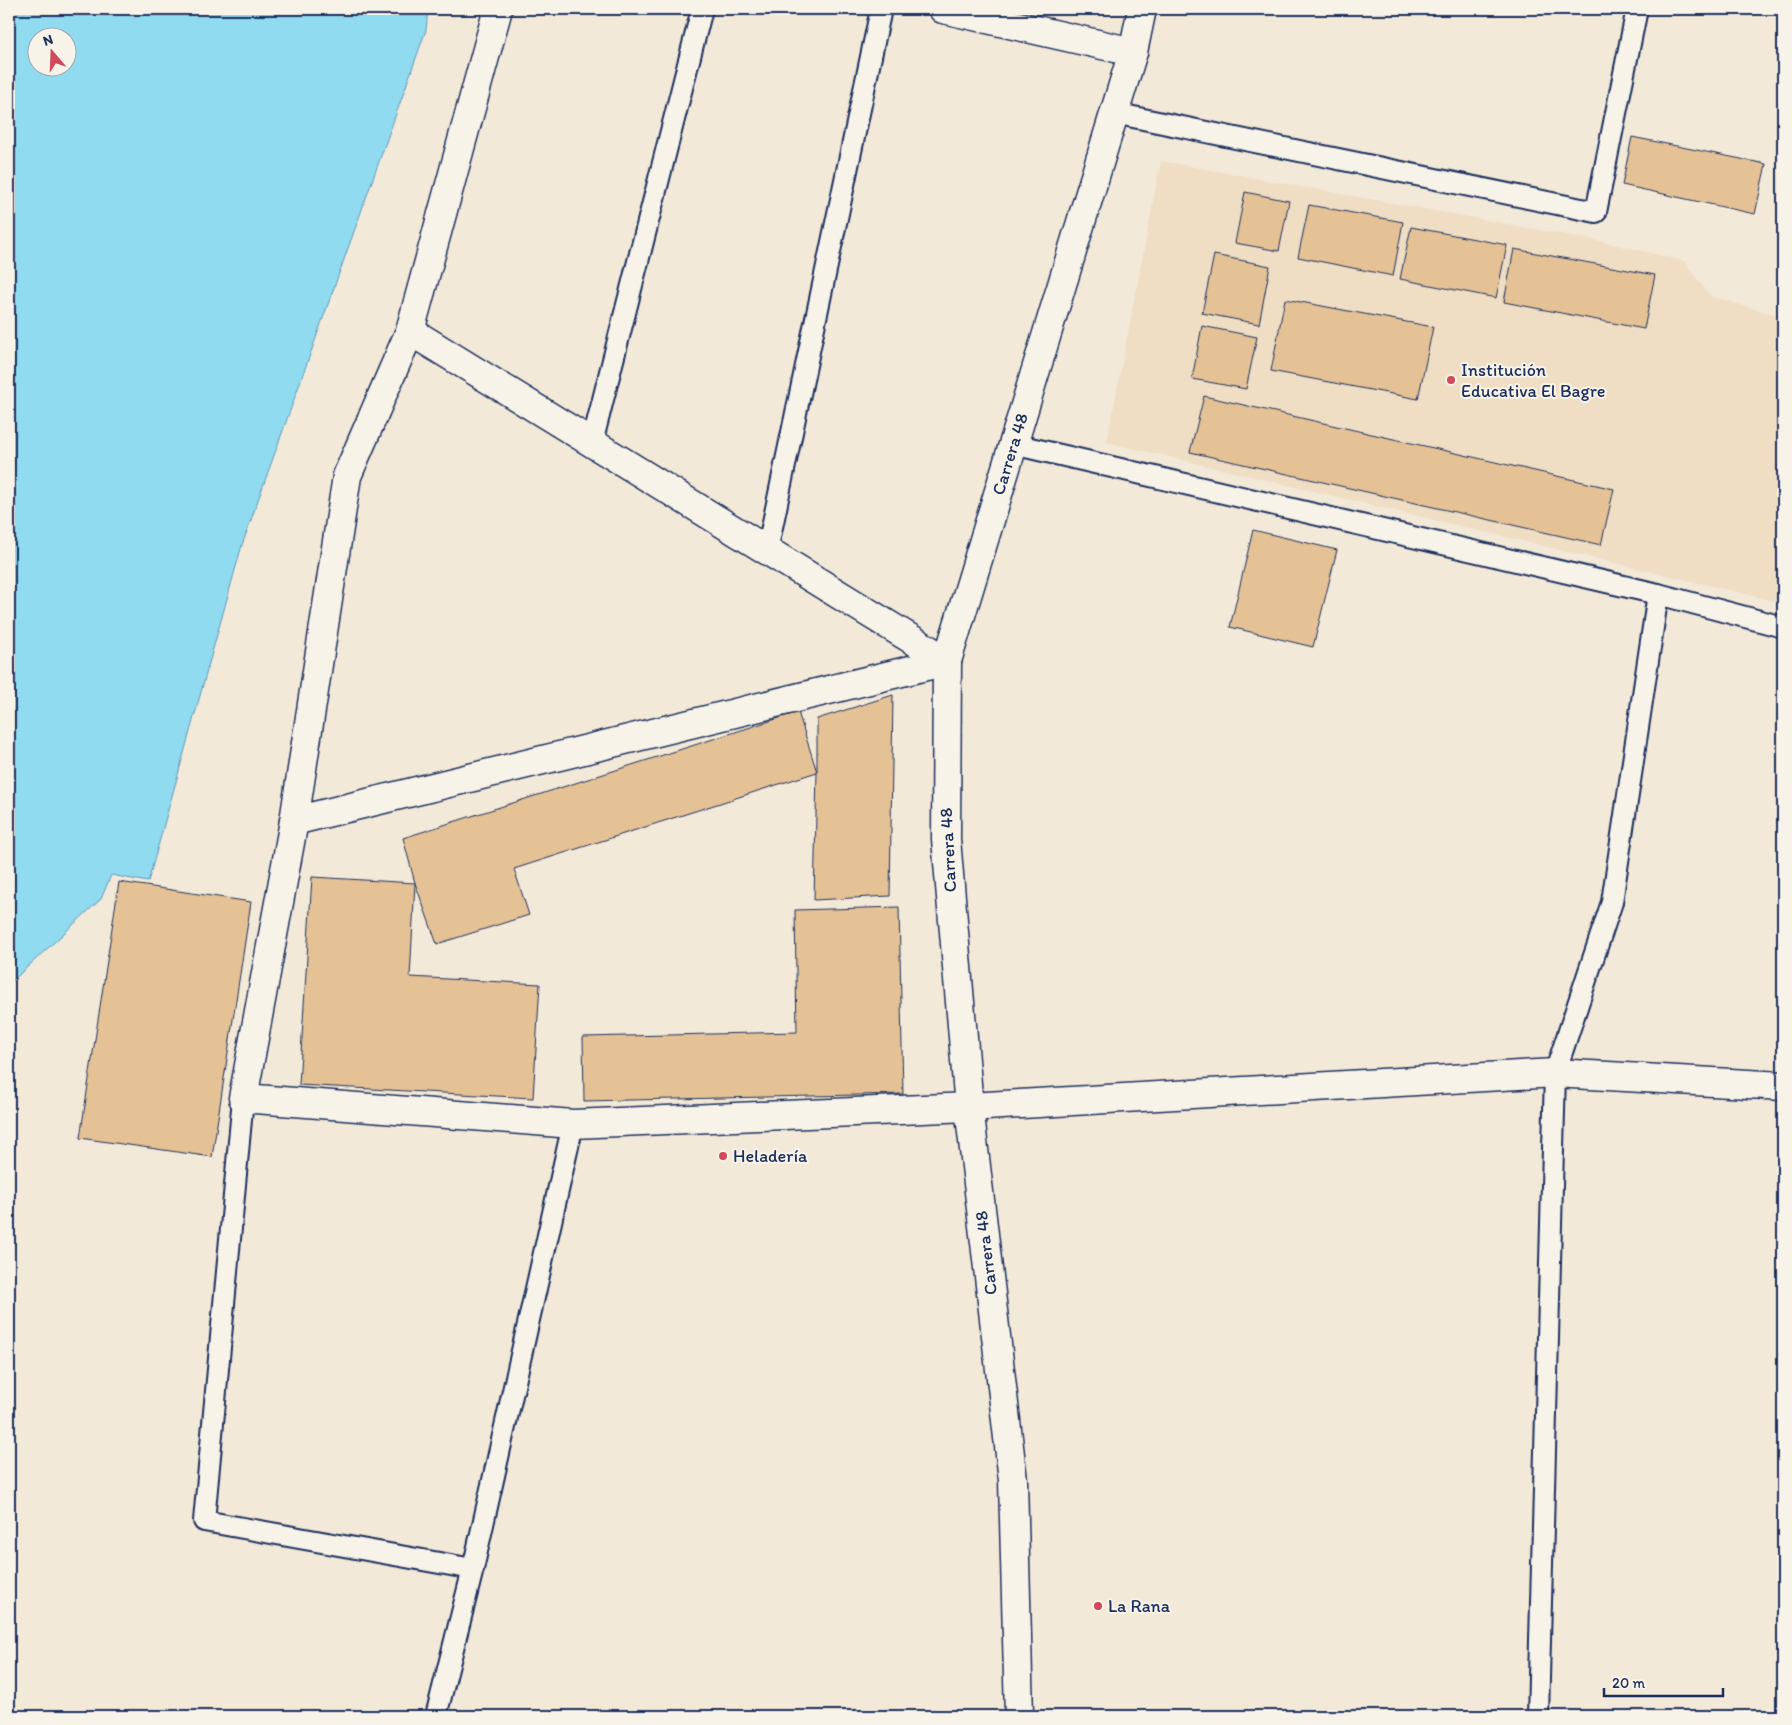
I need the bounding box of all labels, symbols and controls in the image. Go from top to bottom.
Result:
north arrow [28,28,78,78]
text: N [41,31,55,50]
place label: Institución Educativa El Bagre [1461,359,1606,402]
marker: Institución Educativa El Bagre [1445,374,1457,386]
street label: Carrera 48 [987,410,1033,498]
street label: Carrera 48 [935,807,961,893]
place label: Heladería [733,1145,808,1167]
marker: Heladería [717,1150,729,1162]
street label: Carrera 48 [970,1210,1002,1296]
place label: La Rana [1108,1595,1171,1617]
marker: La Rana [1092,1600,1104,1612]
scale bar [1604,1665,1723,1697]
text: 20 m [1612,1674,1646,1692]

